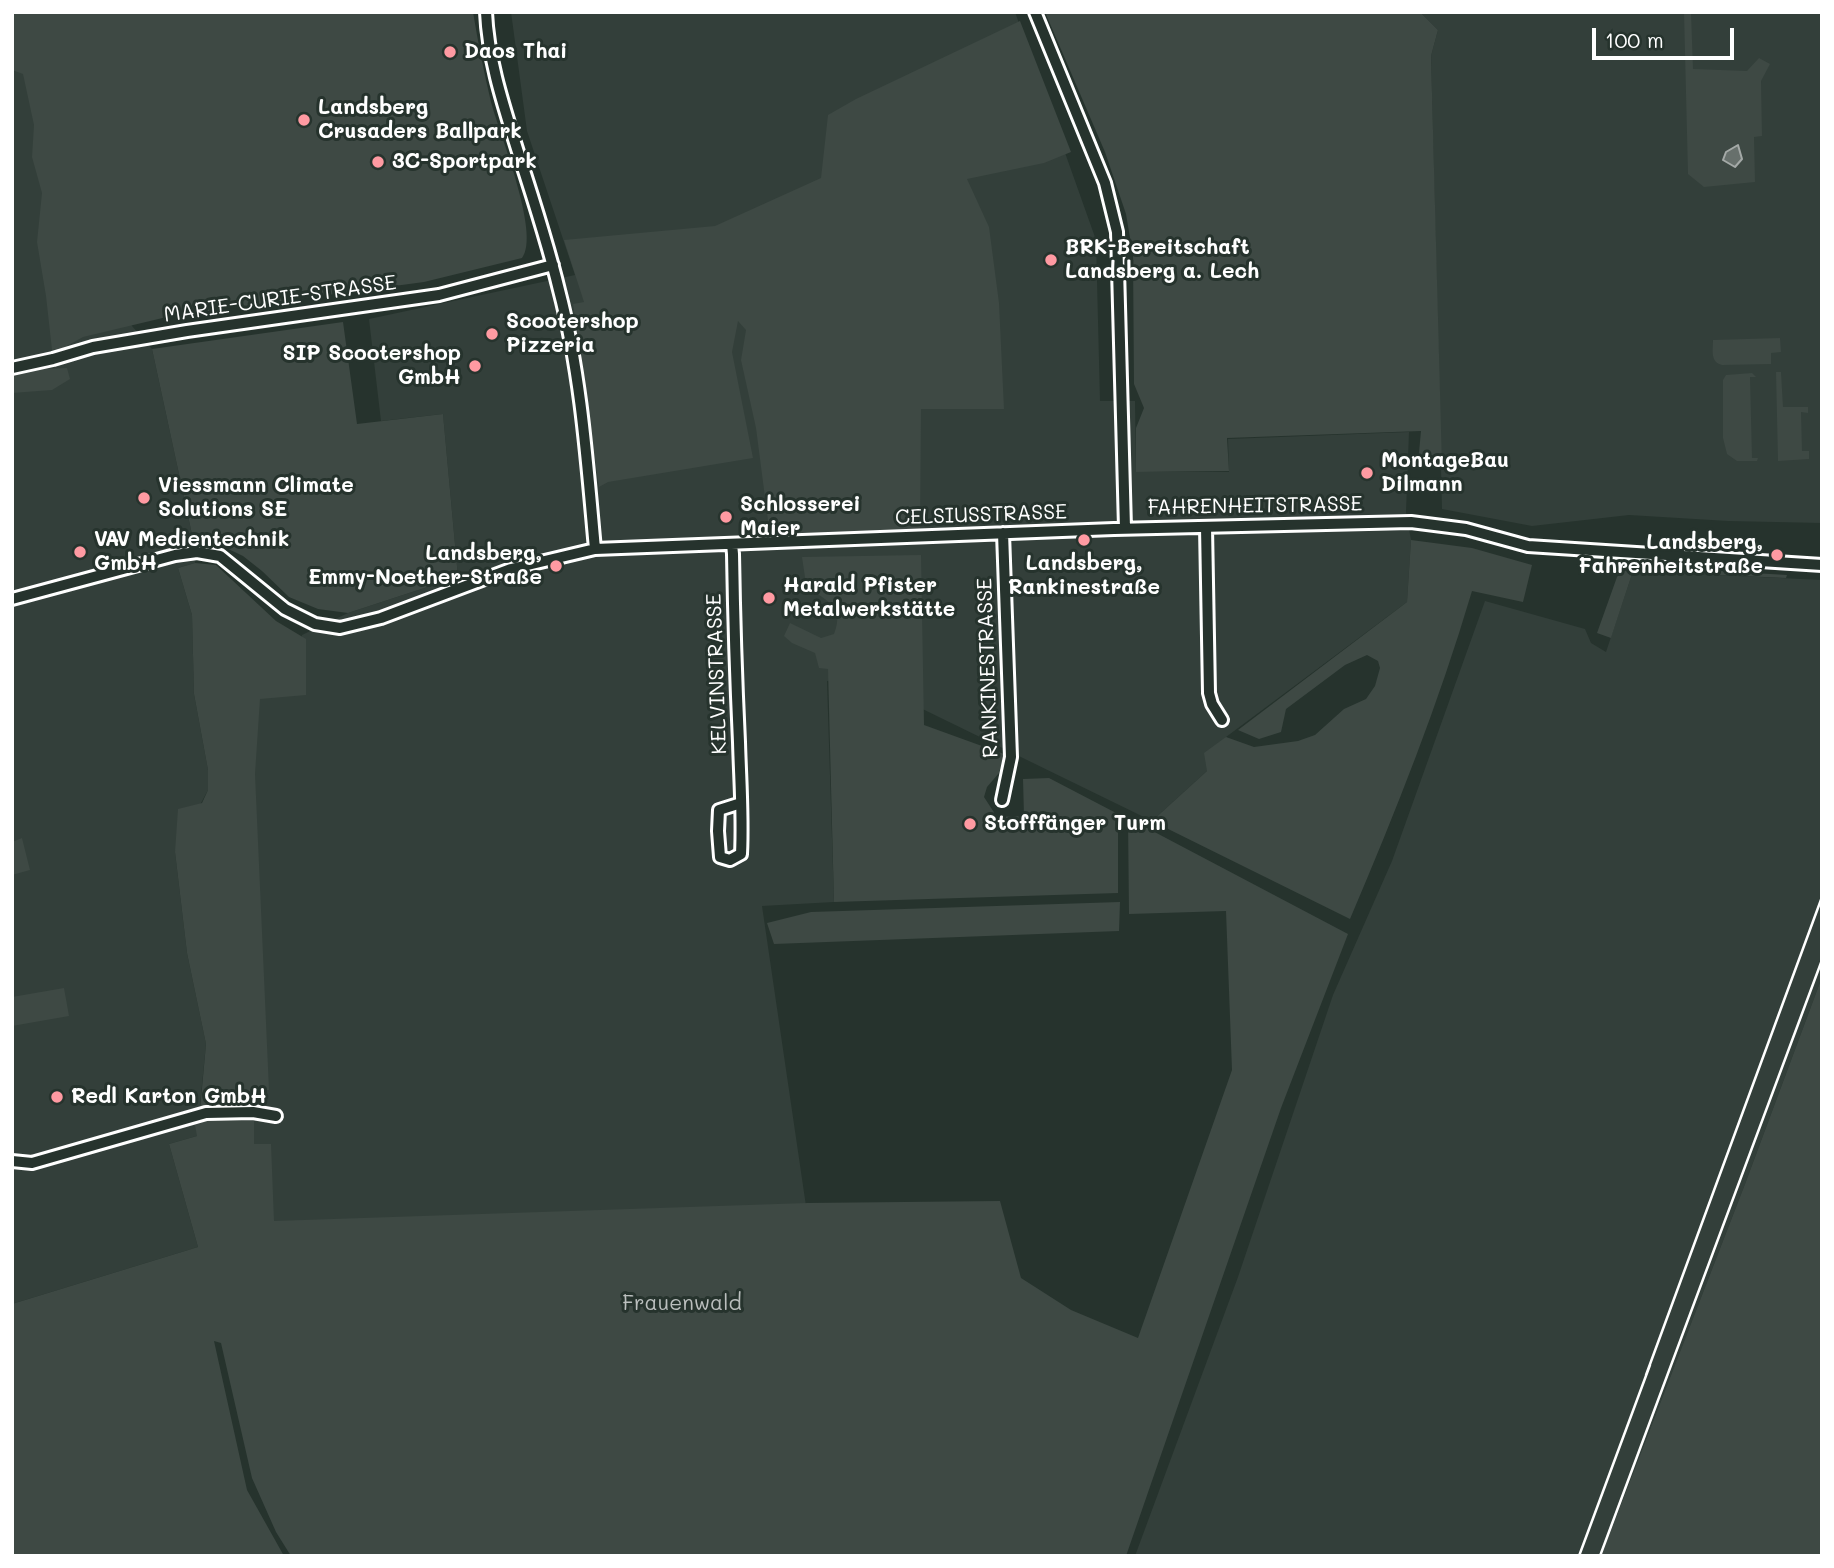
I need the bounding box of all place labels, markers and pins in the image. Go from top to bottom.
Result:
place label: Daos Thai [464,39,567,65]
marker: Daos Thai [442,44,458,60]
place label: Landsberg Crusaders Ballpark [318,95,522,145]
marker: Landsberg Crusaders Ballpark [296,112,312,128]
place label: 3C-Sportpark [392,149,537,175]
marker: 3C-Sportpark [370,154,386,170]
place label: BRK-Bereitschaft Landsberg a. Lech [1065,235,1259,285]
marker: BRK-Bereitschaft Landsberg a. Lech [1043,252,1059,268]
place label: Scootershop Pizzeria [506,309,639,359]
marker: Scootershop Pizzeria [484,326,500,342]
place label: SIP Scootershop GmbH [283,341,461,391]
marker: SIP Scootershop GmbH [467,358,483,374]
place label: MontageBau Dilmann [1381,448,1509,498]
marker: MontageBau Dilmann [1359,465,1375,481]
place label: Viessmann Climate Solutions SE [158,473,354,523]
marker: Viessmann Climate Solutions SE [136,490,152,506]
place label: Schlosserei Maier [740,492,861,542]
marker: Schlosserei Maier [718,509,734,525]
place label: VAV Medientechnik GmbH [94,527,289,577]
place label: Landsberg, Fahrenheitstraße [1578,530,1763,580]
marker: Landsberg, Rankinestraße [1076,532,1092,548]
place label: Landsberg, Emmy-Noether-Straße [308,541,542,591]
marker: VAV Medientechnik GmbH [72,544,88,560]
marker: Landsberg, Fahrenheitstraße [1769,547,1785,563]
place label: Landsberg, Rankinestraße [1008,551,1160,601]
marker: Landsberg, Emmy-Noether-Straße [548,558,564,574]
place label: Harald Pfister Metalwerkstätte [783,573,955,623]
marker: Harald Pfister Metalwerkstätte [761,590,777,606]
place label: Stofffänger Turm [984,811,1166,837]
marker: Stofffänger Turm [962,816,978,832]
place label: Redl Karton GmbH [71,1084,267,1110]
marker: Redl Karton GmbH [49,1089,65,1105]

